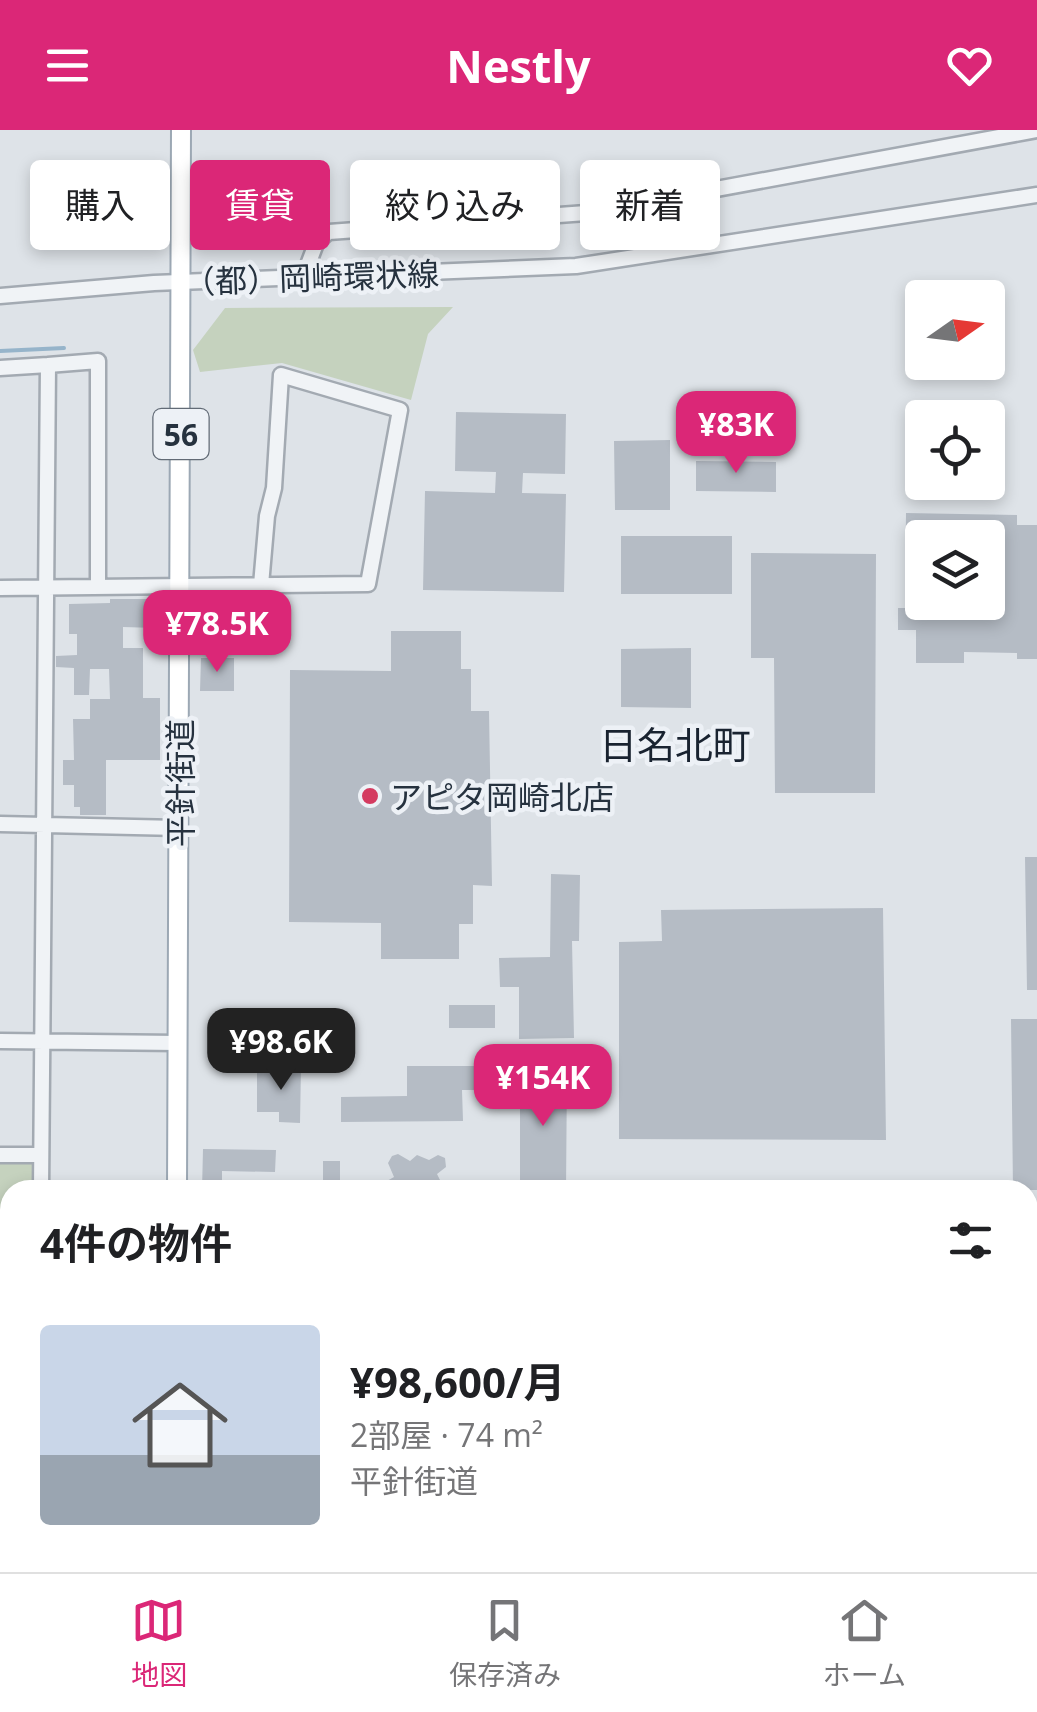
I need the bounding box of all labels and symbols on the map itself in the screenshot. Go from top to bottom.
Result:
street label: （都）岡崎環状線 [182,251,440,303]
north arrow [905,280,1005,380]
pin: ¥83K [677,391,795,476]
road number: 56 [154,409,208,459]
pin: ¥78.5K [136,590,298,675]
district label: 日名北町 [599,718,751,770]
street label: 平針街道 [158,719,201,847]
place label: アピタ岡崎北店 [390,775,614,818]
marker: アピタ岡崎北店 [359,785,381,807]
pin: ¥98.6K [200,1008,362,1093]
pin: ¥154K [473,1044,613,1129]

